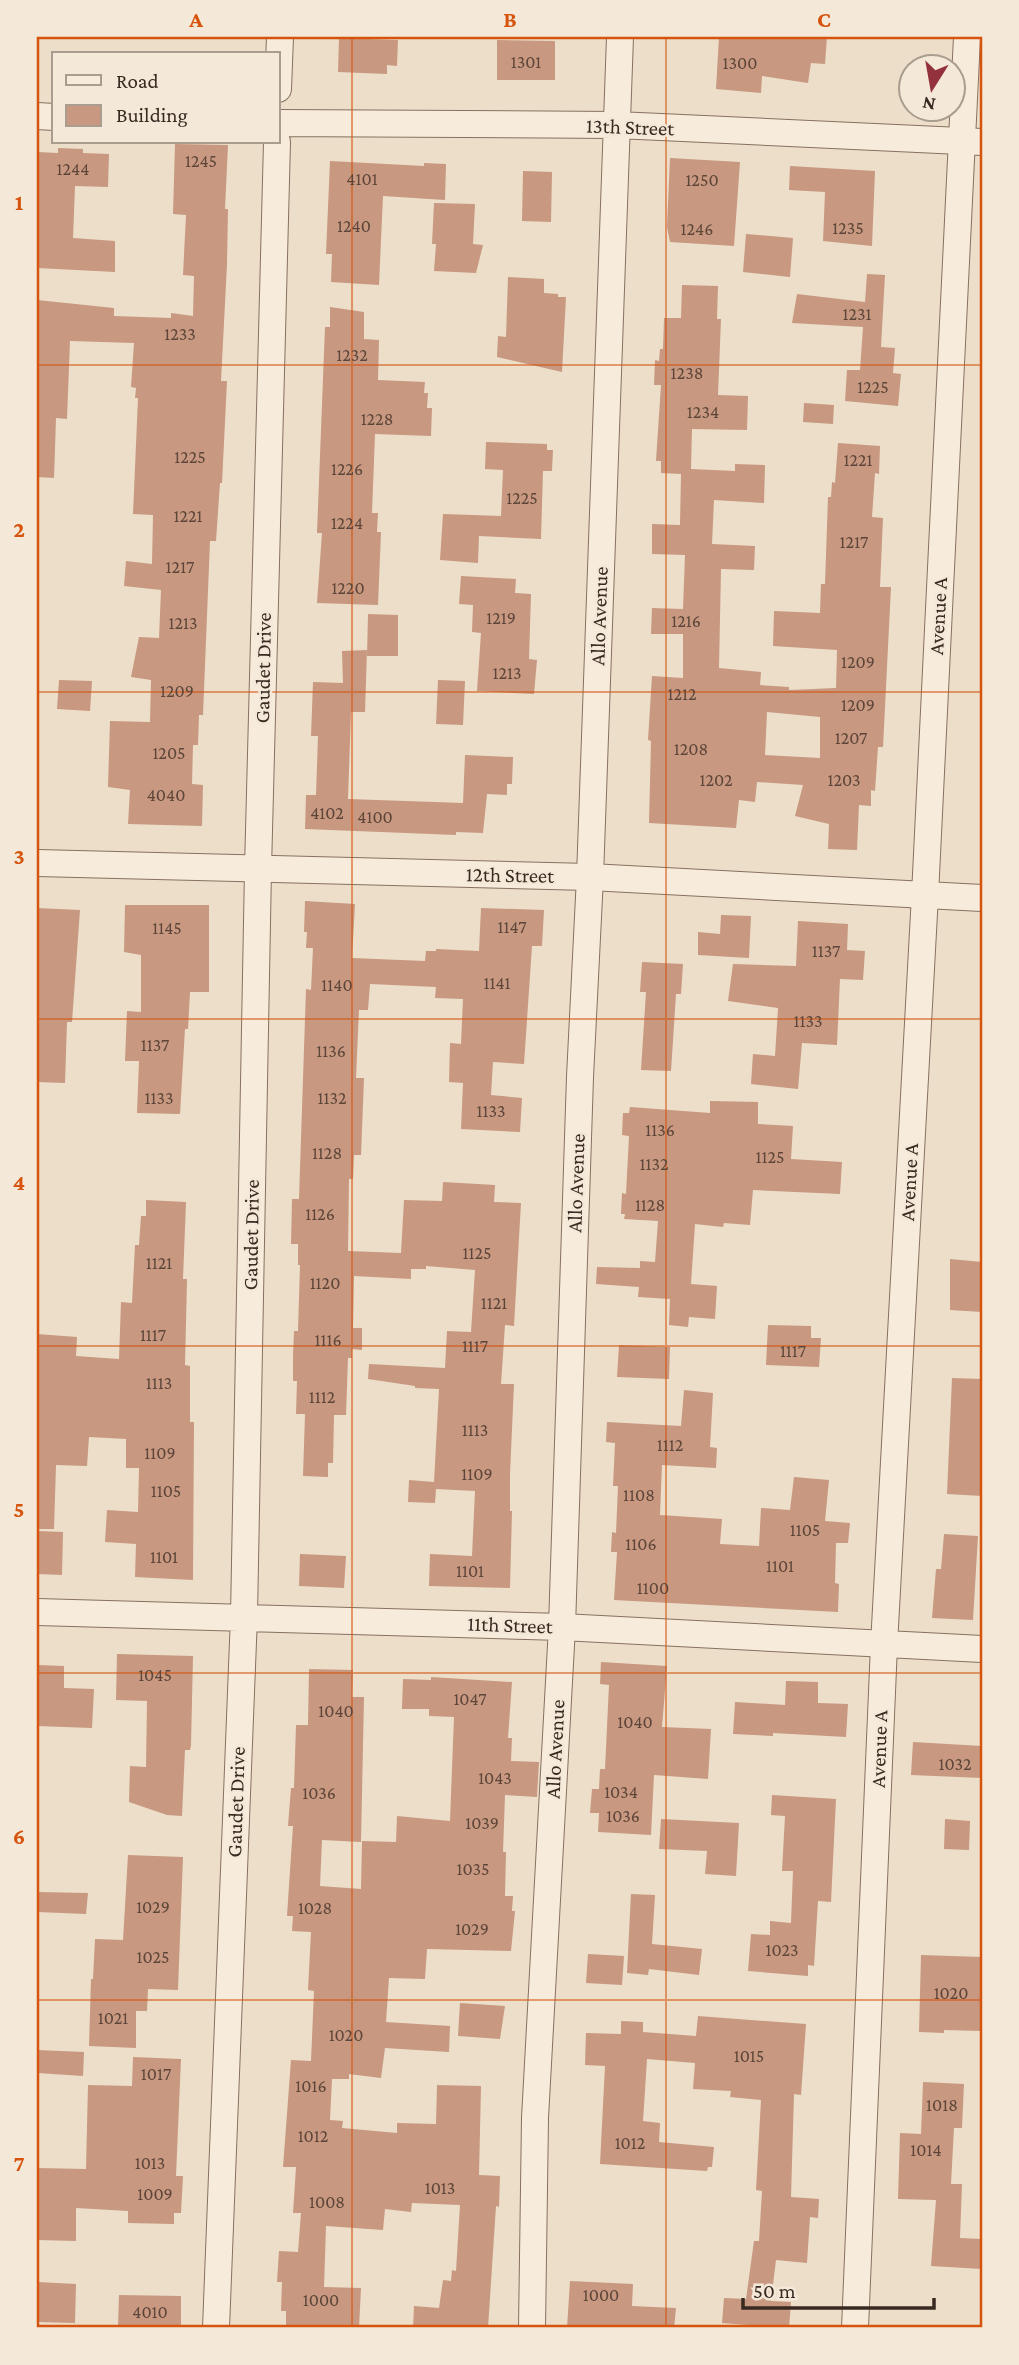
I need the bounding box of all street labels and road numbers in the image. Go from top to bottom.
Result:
street label: 13th Street [585,113,676,141]
street label: Allo Avenue [585,566,613,666]
street label: Avenue A [924,577,952,655]
street label: Gaudet Drive [250,612,276,724]
street label: 12th Street [466,862,555,888]
street label: Allo Avenue [562,1133,590,1233]
street label: Avenue A [895,1143,923,1221]
street label: Gaudet Drive [238,1179,264,1291]
street label: 11th Street [467,1612,554,1639]
street label: Allo Avenue [540,1699,570,1799]
street label: Avenue A [866,1710,892,1788]
street label: Gaudet Drive [222,1746,250,1858]

